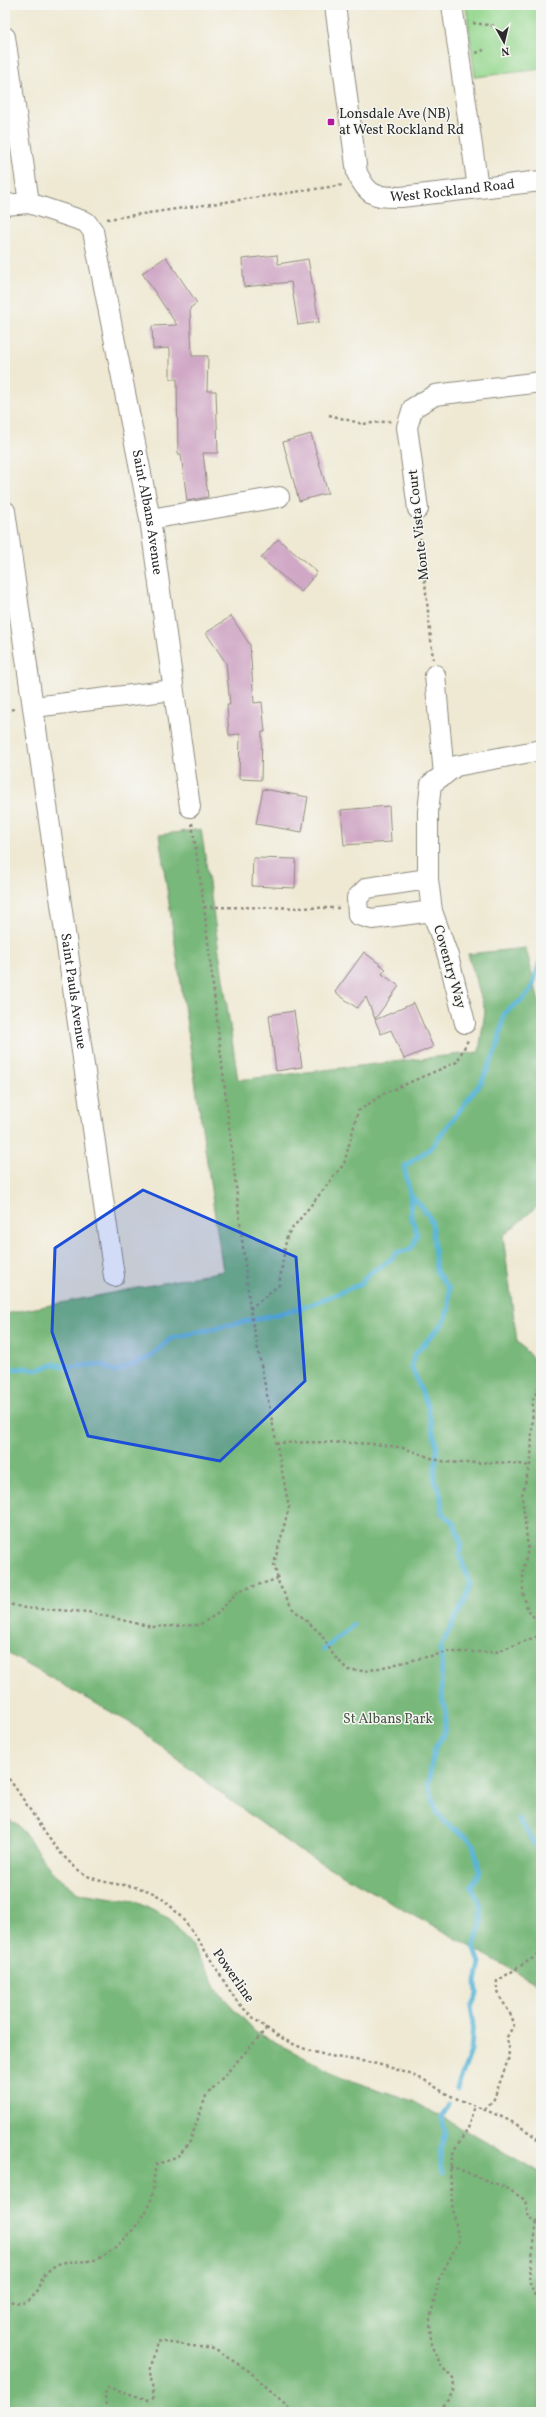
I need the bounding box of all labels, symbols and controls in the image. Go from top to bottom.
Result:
north arrow [484,22,524,62]
text: N [500,42,510,58]
place label: Lonsdale Ave (NB) at West Rockland Rd [339,105,464,140]
marker: Lonsdale Ave (NB) at West Rockland Rd [326,117,336,127]
street label: West Rockland Road [390,175,516,207]
street label: Saint Albans Avenue [127,448,167,576]
street label: Monte Vista Court [404,469,434,581]
street label: Coventry Way [428,923,470,1011]
street label: Saint Pauls Avenue [56,932,91,1051]
park label: St Albans Park [343,1710,433,1729]
street label: Powerline [208,1945,259,2007]

